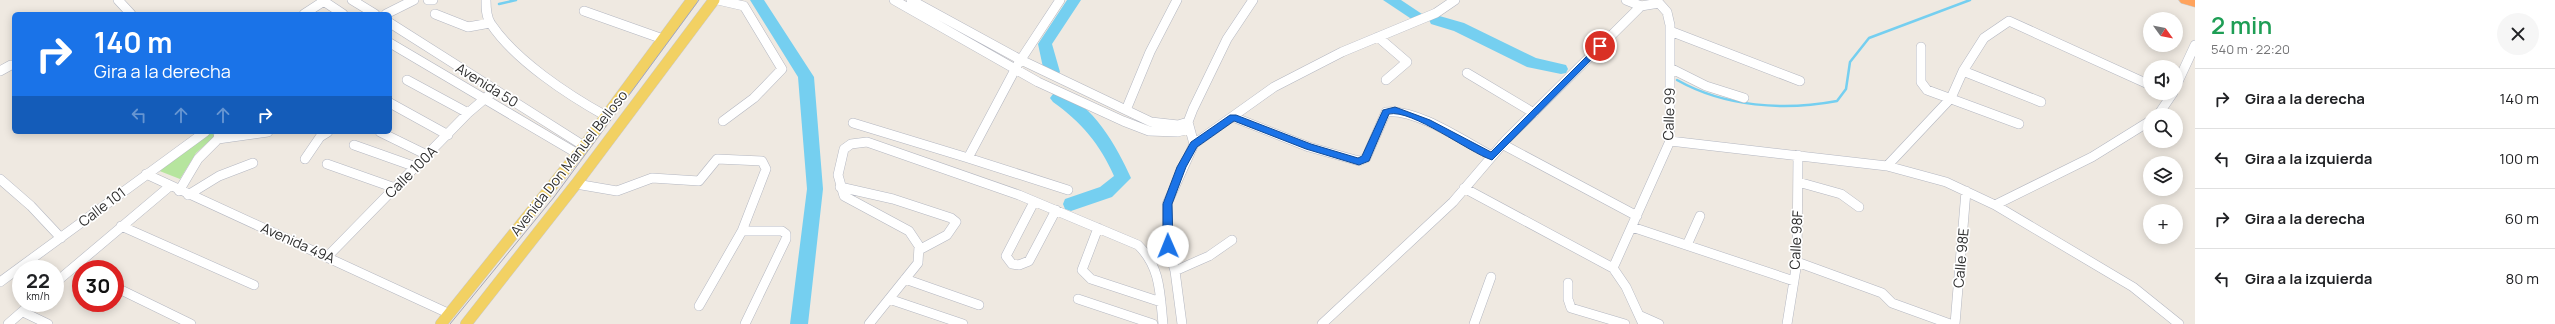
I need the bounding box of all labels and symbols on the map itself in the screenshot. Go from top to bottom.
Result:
north arrow [2143,12,2183,52]
pin [1583,29,1617,63]
street label: Avenida 50 [452,58,522,111]
street label: Avenida Don Manuel Belloso [506,86,631,239]
street label: Calle 99 [1658,87,1679,141]
street label: Calle 100A [380,141,441,202]
street label: Calle 101 [74,183,129,231]
street label: Calle 98F [1784,210,1807,270]
street label: Avenida 49A [258,218,338,267]
position arrow [1147,225,1189,267]
street label: Calle 98E [1948,227,1973,289]
speed limit sign: 30 [72,260,124,312]

